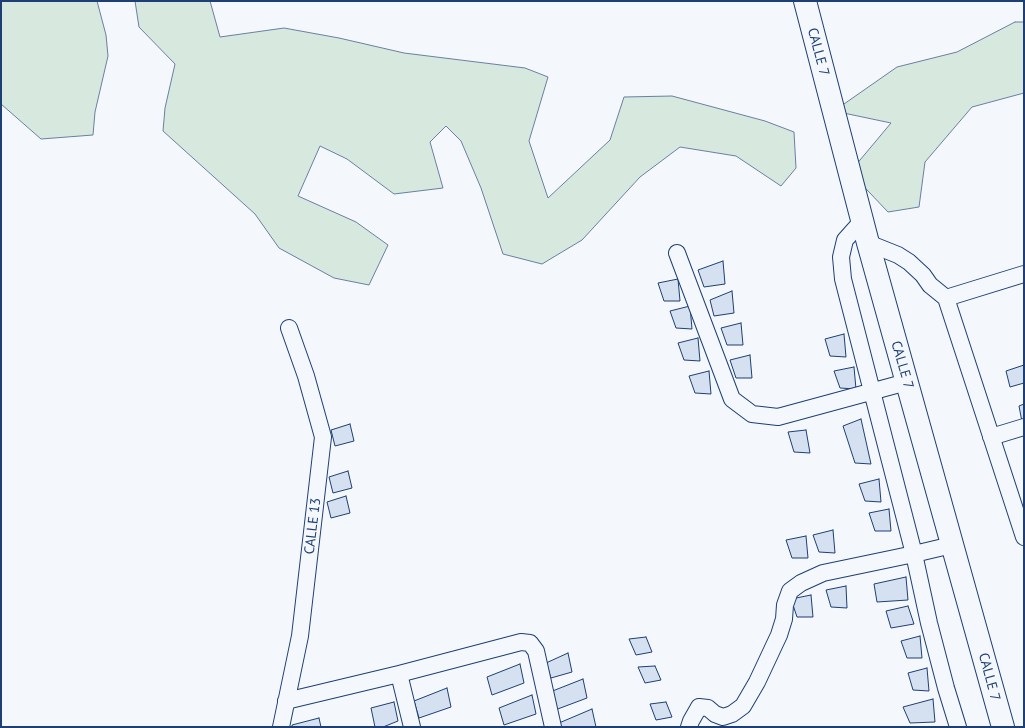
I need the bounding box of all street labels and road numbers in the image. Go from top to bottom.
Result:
street label: CALLE 7 [804,26,832,78]
street label: CALLE 7 [887,339,917,391]
street label: CALLE 13 [301,497,325,555]
street label: CALLE 7 [975,651,1003,703]

